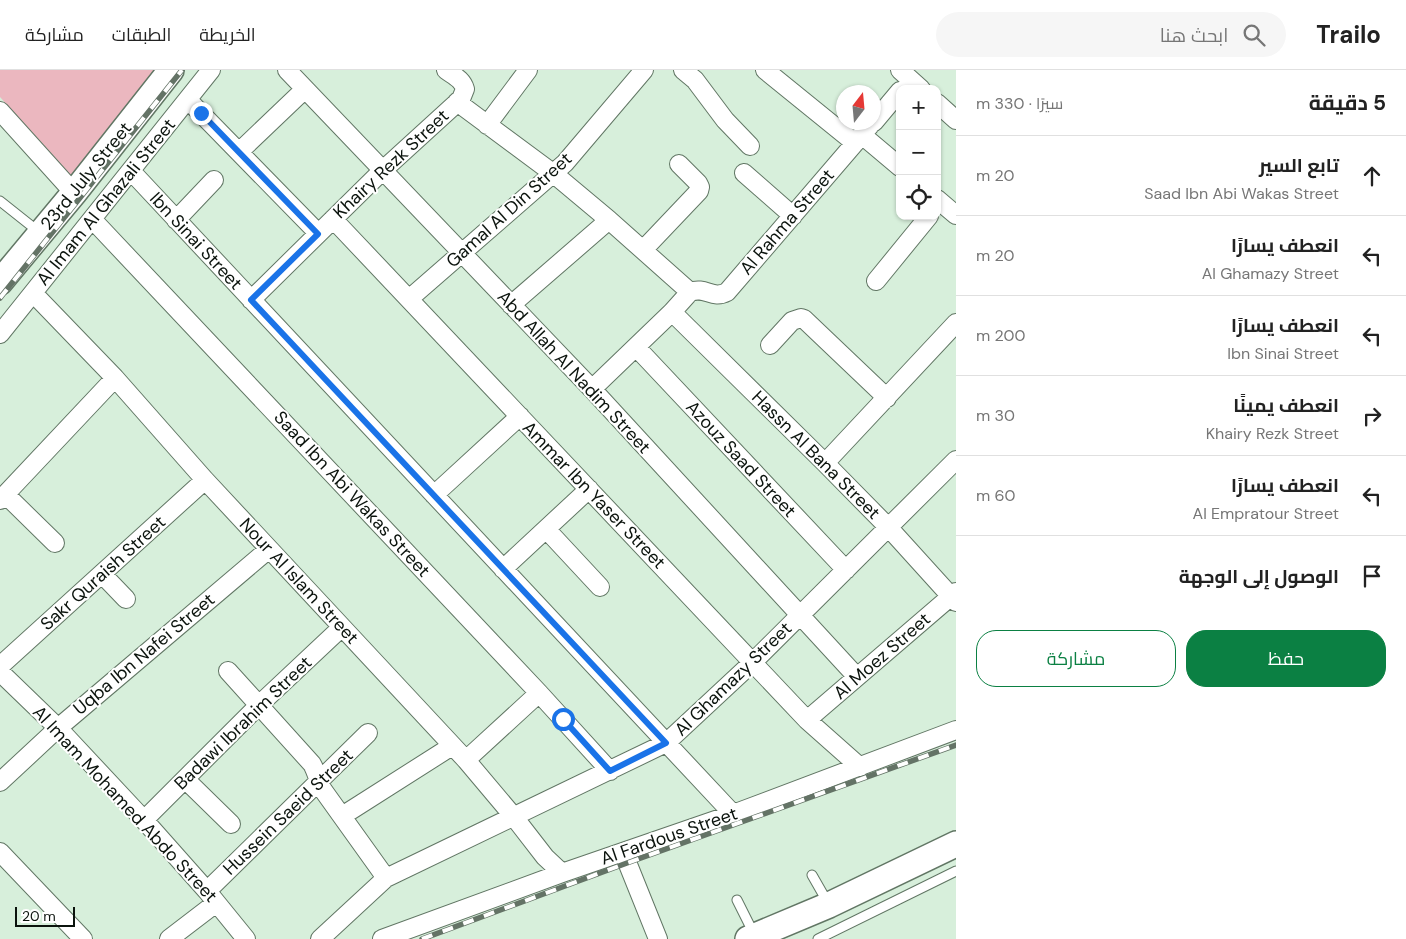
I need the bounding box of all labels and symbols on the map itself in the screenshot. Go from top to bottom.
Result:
north arrow [836,85,881,130]
route end [190,102,213,125]
street label: Khairy Rezk Street [328,104,454,224]
street label: Al Imam Al Ghazali Street [31,113,181,291]
street label: 23rd July Street [35,117,137,235]
street label: Gamal Al Din Street [441,147,577,273]
street label: Al Rahma Street [734,164,840,280]
street label: Ibn Sinai Street [144,187,248,295]
street label: Abd Allah Al Nadim Street [492,285,656,459]
street label: Hassn Al Bana Street [746,385,886,525]
street label: Azouz Saad Street [681,395,801,523]
street label: Saad Ibn Abi Wakas Street [269,406,435,582]
street label: Ammar Ibn Yaser Street [517,416,671,574]
street label: Sakr Quraish Street [35,510,171,636]
street label: Nour Al Islam Street [234,513,364,649]
street label: Uqba Ibn Nafei Street [68,588,220,720]
street label: Al Moez Street [829,607,935,705]
street label: Al Ghamazy Street [669,617,797,741]
street label: Badawi Ibrahim Street [169,651,317,795]
street label: Al Imam Mohamed Abdo Street [27,700,223,908]
route start [552,708,575,731]
street label: Hussein Saeid Street [218,744,358,880]
street label: Al Fardous Street [597,801,741,871]
scale bar [15,904,75,927]

